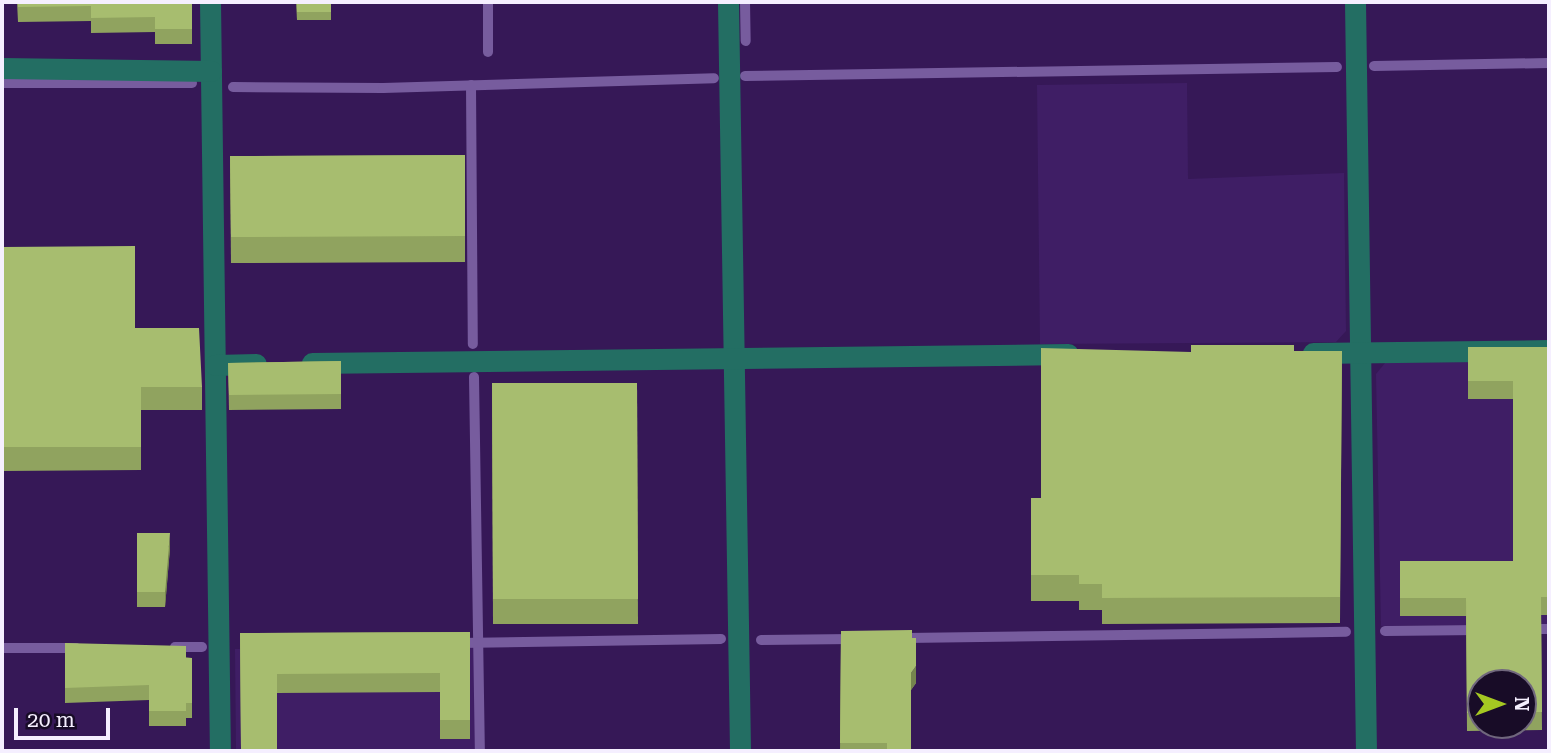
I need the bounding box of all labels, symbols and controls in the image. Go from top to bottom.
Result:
north arrow [1467,669,1537,739]
scale bar [18,694,114,738]
text: N [1510,697,1533,711]
text: 20 m [27,708,75,732]

